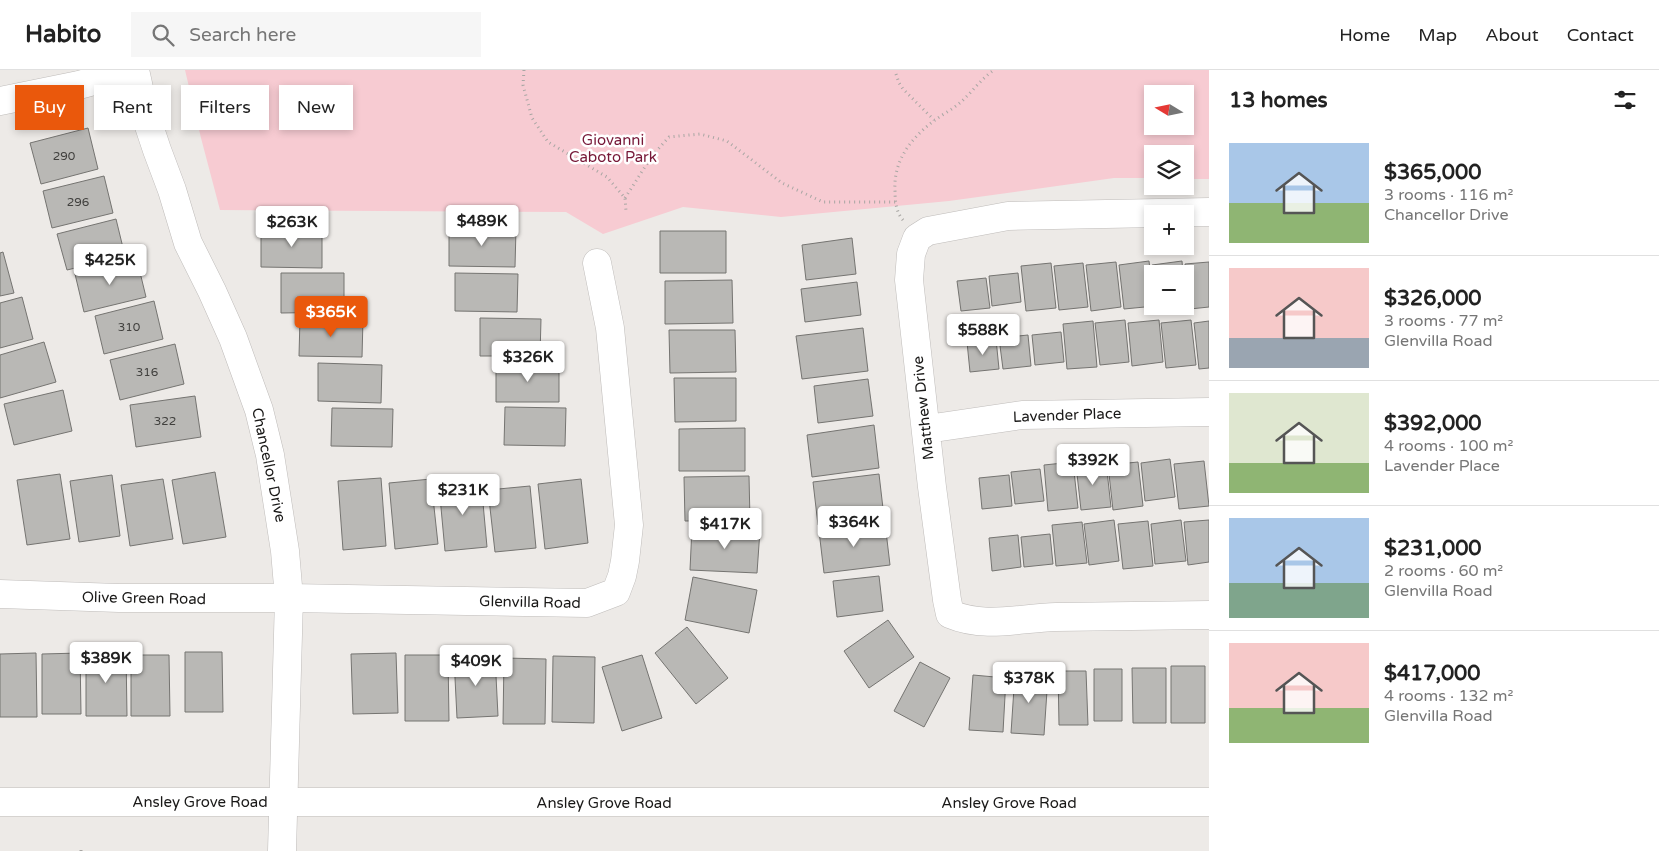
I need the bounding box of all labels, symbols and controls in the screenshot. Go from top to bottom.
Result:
search box [131,12,481,57]
text: Habito [25,20,101,49]
icon: search [149,21,177,49]
text: Search here [189,24,296,46]
text: Home [1339,24,1390,46]
text: Map [1418,24,1457,46]
text: About [1485,24,1539,46]
text: Contact [1567,24,1634,46]
chip: Buy [15,85,84,130]
chip: Rent [94,85,171,130]
chip: Filters [181,85,269,130]
chip: New [279,85,353,130]
north arrow [1144,85,1194,135]
map controls [1144,85,1194,315]
icon: filters [1611,86,1639,114]
text: 13 homes [1229,88,1328,113]
park label: Giovanni Caboto Park [569,131,657,166]
button: layers [1144,145,1194,195]
house number: 290 [53,149,76,163]
text: $365,000 [1384,160,1481,185]
icon: home [1269,163,1329,223]
text: 3 rooms · 116 m² [1384,185,1513,205]
house number: 296 [67,195,89,209]
pin: $489K [447,204,517,247]
button: + [1144,205,1194,255]
text: Chancellor Drive [1384,205,1509,225]
pin: $263K [257,206,327,248]
text: $489K [457,211,507,231]
text: $263K [267,212,317,232]
pin: $425K [75,244,145,286]
text: $425K [85,250,135,270]
button: − [1144,265,1194,315]
text: $326,000 [1384,286,1482,311]
icon: home [1269,288,1329,348]
pin: $365K [296,296,366,338]
text: $365K [306,302,356,322]
text: 3 rooms · 77 m² [1384,311,1503,331]
pin: $588K [948,314,1018,356]
house number: 310 [118,320,141,334]
text: $588K [958,320,1008,340]
text: Glenvilla Road [1384,331,1493,351]
pin: $326K [493,340,563,383]
text: $326K [503,347,553,367]
street label: Matthew Drive [909,355,937,461]
house number: 316 [136,365,158,379]
street label: Lavender Place [1012,404,1122,426]
street label: Chancellor Drive [248,406,290,524]
text: $392,000 [1384,411,1482,436]
icon: home [1269,413,1329,473]
house number: 322 [154,414,176,428]
text: 4 rooms · 100 m² [1384,436,1513,456]
pin: $392K [1058,444,1128,486]
text: $392K [1068,450,1118,470]
text: Lavender Place [1384,456,1500,476]
pin: $231K [428,474,498,516]
text: $231K [438,480,488,500]
pin: $364K [819,506,889,548]
pin: $417K [690,508,760,550]
text: $364K [829,512,879,532]
text: $417K [700,514,750,534]
text: $231,000 [1384,536,1482,561]
icon: home [1269,538,1329,598]
text: 2 rooms · 60 m² [1384,561,1503,581]
text: Glenvilla Road [1384,581,1493,601]
street label: Olive Green Road [82,588,206,608]
street label: Glenvilla Road [479,592,581,612]
pin: $389K [71,642,141,684]
pin: $409K [441,644,511,687]
text: $389K [81,648,131,668]
text: $409K [451,651,501,671]
text: $417,000 [1384,661,1480,686]
pin: $378K [994,662,1064,704]
icon: home [1269,663,1329,723]
text: $378K [1004,668,1054,688]
text: 4 rooms · 132 m² [1384,686,1513,706]
text: Glenvilla Road [1384,706,1493,726]
street label: Ansley Grove Road [132,793,268,811]
street label: Ansley Grove Road [536,794,672,812]
street label: Ansley Grove Road [941,794,1077,812]

